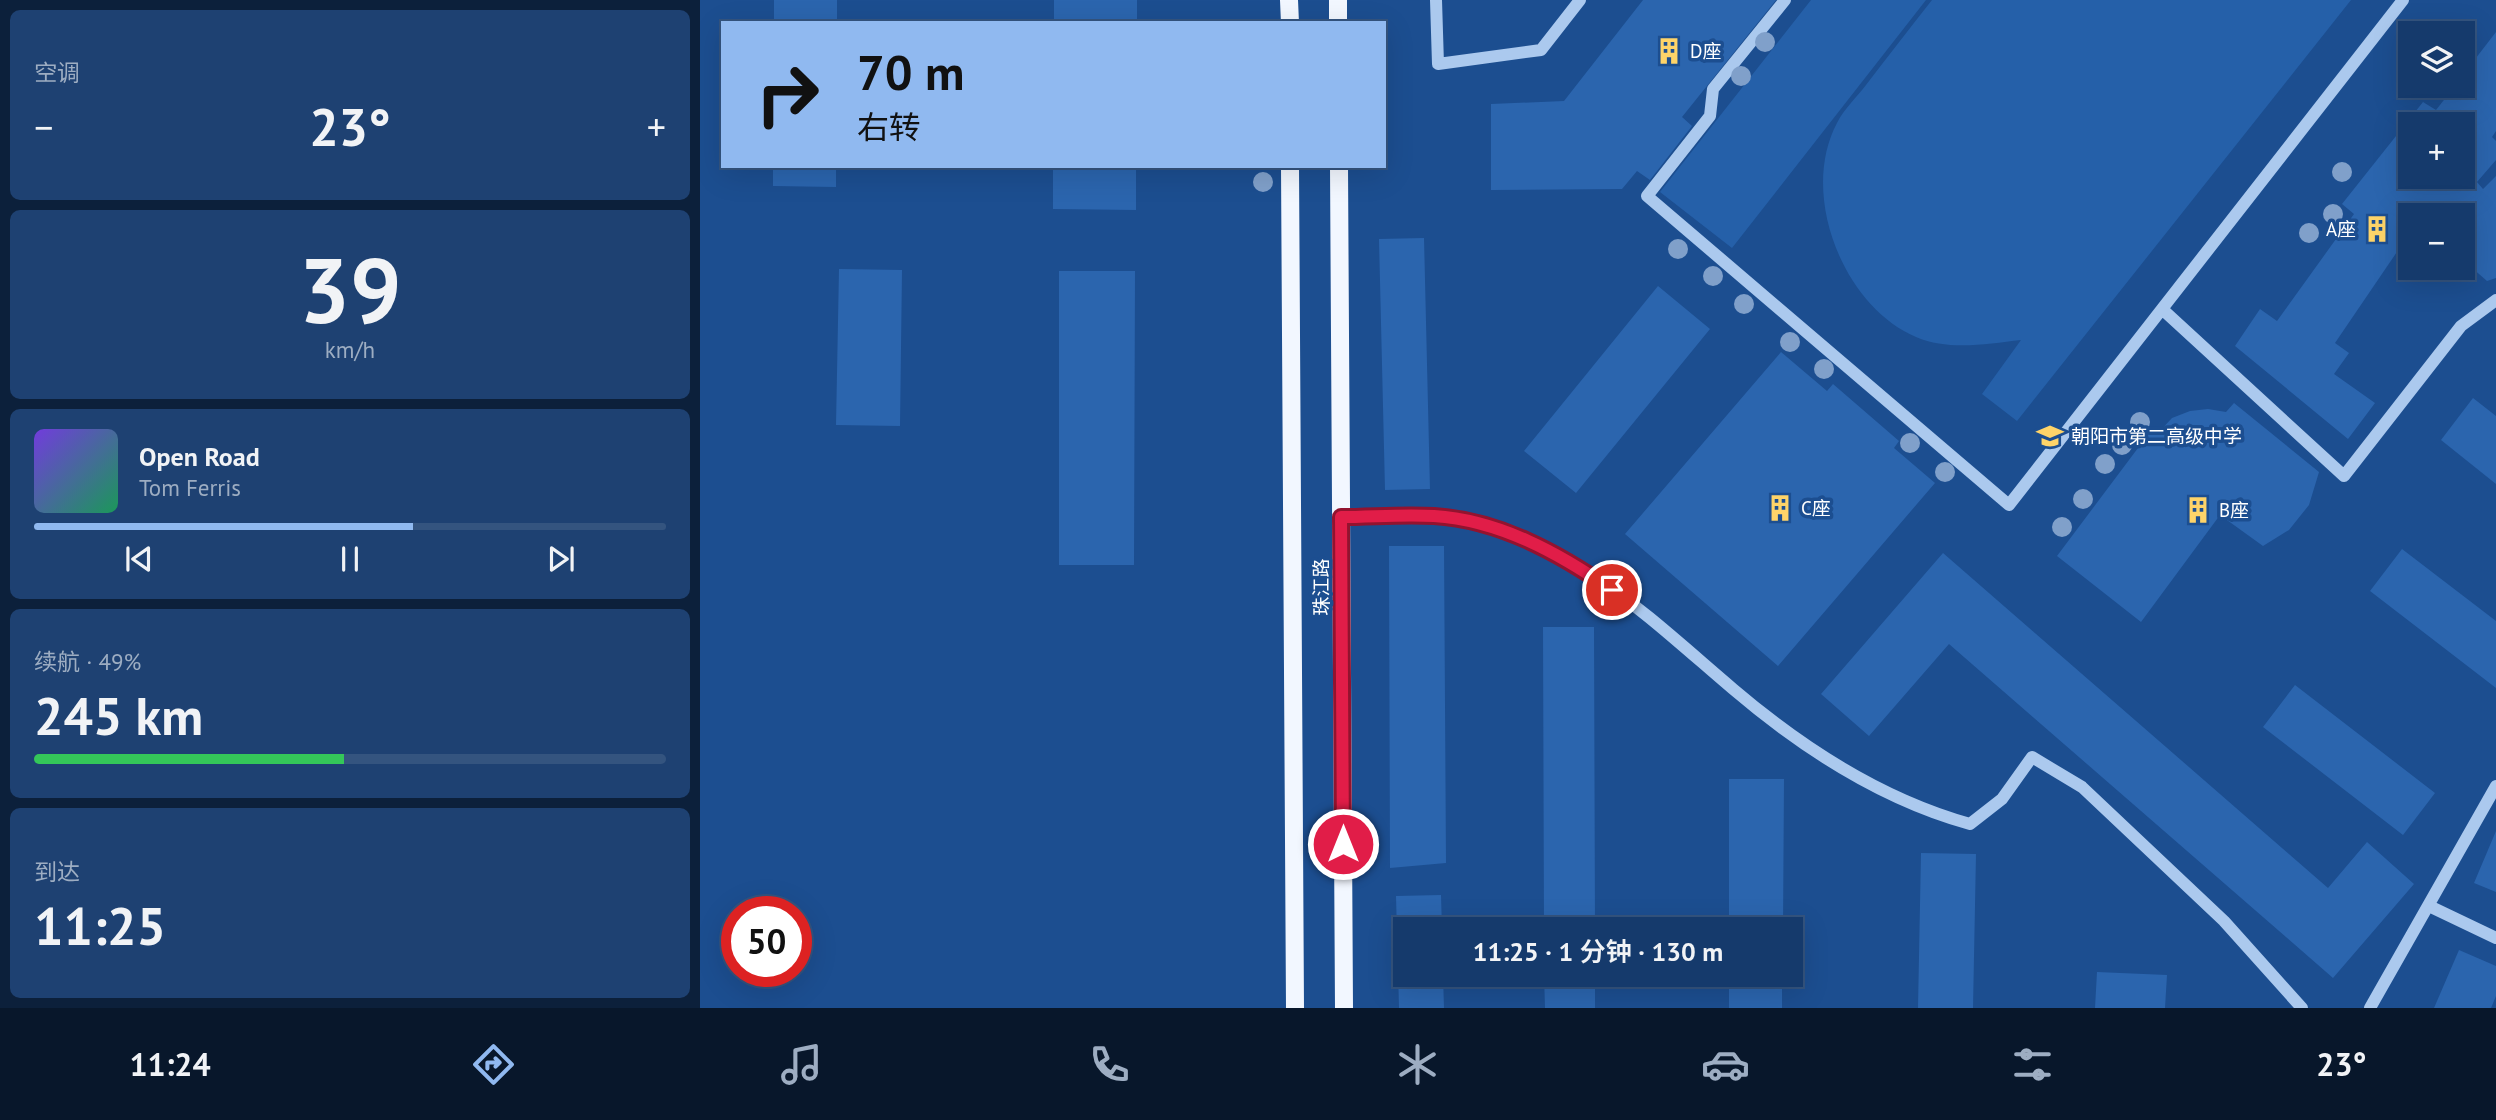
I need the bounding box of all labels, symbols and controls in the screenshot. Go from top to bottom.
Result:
map controls [2398,21,2475,280]
button: layers [2398,21,2475,98]
building icon: D座 [1654,36,1684,66]
place label: D座 [1690,39,1721,63]
text: 70 m [857,40,964,104]
icon: right [742,49,833,140]
text: 空调 [34,58,80,87]
text: 23° [309,93,391,160]
text: − [34,102,53,151]
text: + [647,102,666,151]
text: 右转 [857,106,921,148]
button: + [2398,112,2475,189]
button: − [2398,203,2475,280]
building icon: A座 [2362,214,2392,244]
place label: A座 [2326,217,2356,241]
text: 39 [298,230,402,348]
text: km/h [325,335,375,364]
school or university icon: 朝阳市第二高级中学 [2035,421,2065,451]
place label: 朝阳市第二高级中学 [2071,424,2242,448]
text: Open Road [139,440,260,473]
text: Tom Ferris [139,473,241,502]
building icon: C座 [1765,493,1795,523]
building icon: B座 [2183,495,2213,525]
place label: C座 [1801,496,1831,520]
place label: B座 [2219,498,2249,522]
icon: previous [120,540,158,578]
icon: pause [331,540,369,578]
icon: next [542,540,580,578]
street label: 珠江路 [1309,558,1333,616]
pin [1582,560,1642,620]
icon: arrive [1593,571,1631,609]
text: 续航 · 49% [34,647,141,676]
text: 245 km [34,682,203,749]
position arrow [1306,807,1380,881]
text: 到达 [34,857,80,886]
text: 11:25 [34,892,166,959]
speed limit sign: 50 [721,896,812,987]
text: 11:25 · 1 分钟 · 130 m [1473,935,1723,968]
icon: directions [469,1040,518,1089]
icon: music [777,1040,826,1089]
icon: phone [1085,1040,1134,1089]
icon: climate [1393,1040,1442,1089]
icon: car [1701,1040,1750,1089]
icon: filters [2008,1040,2057,1089]
text: 11:24 [129,1043,211,1085]
text: 23° [2316,1043,2367,1085]

